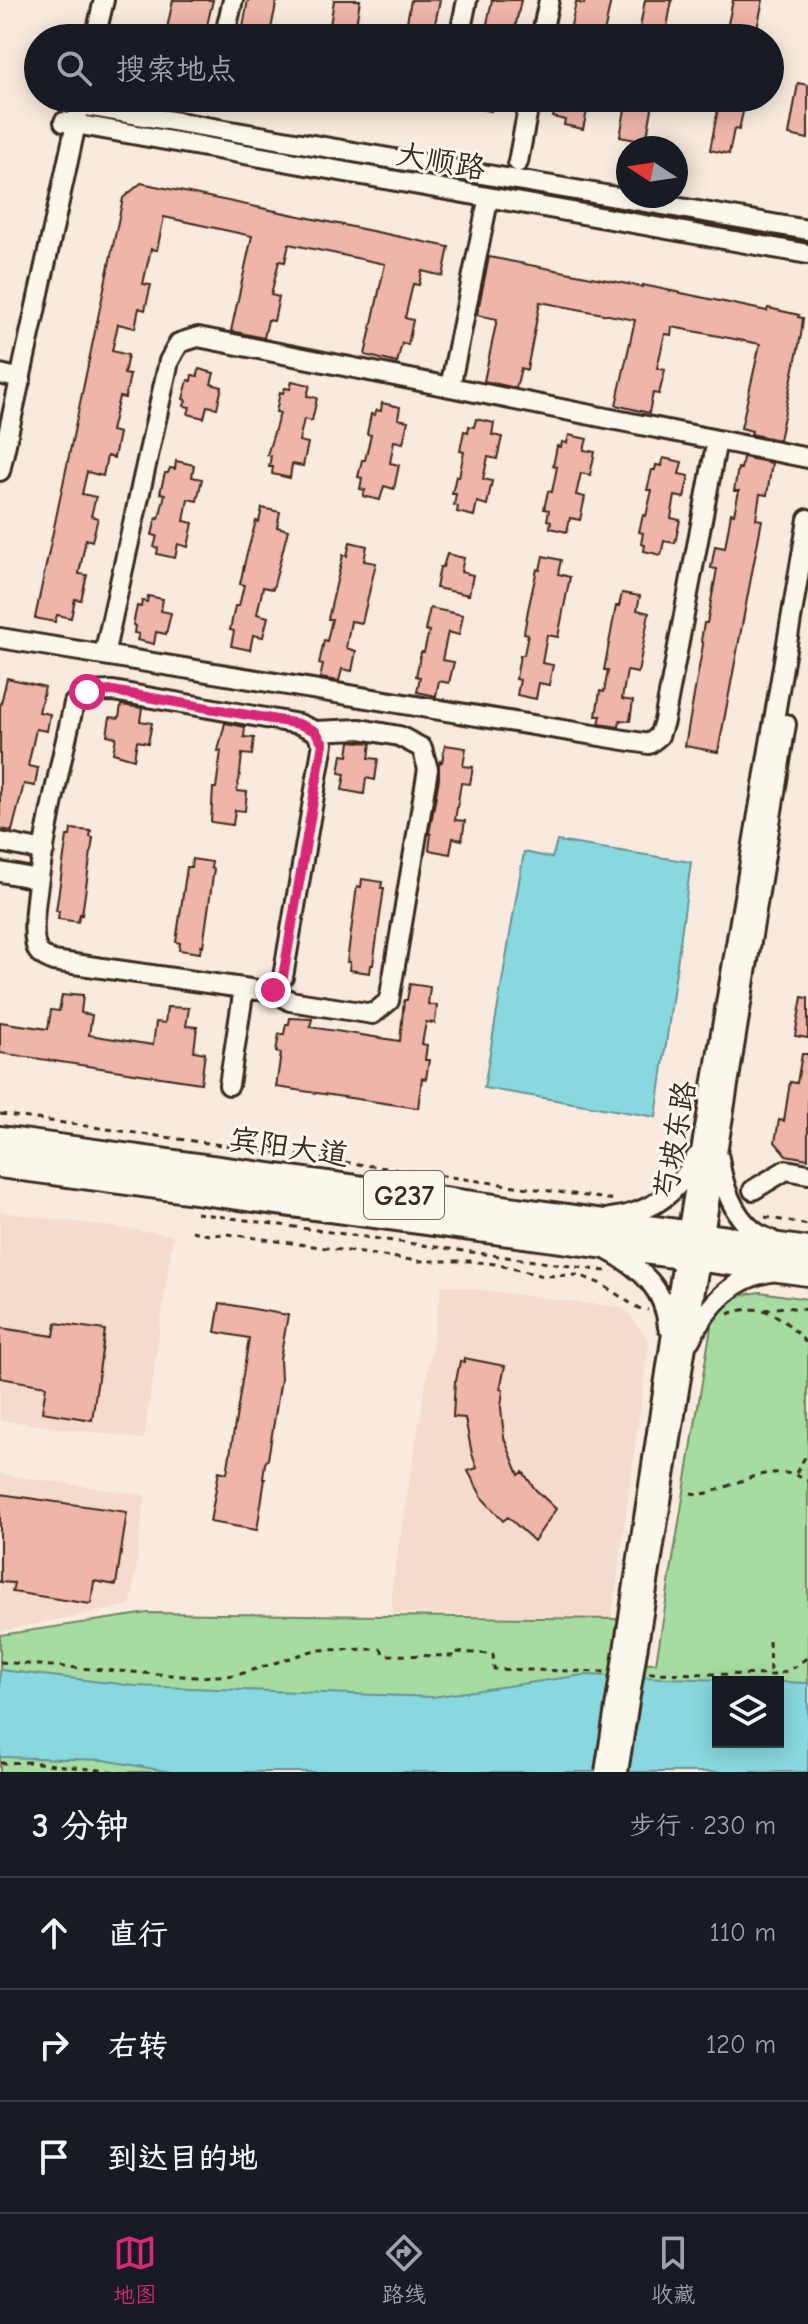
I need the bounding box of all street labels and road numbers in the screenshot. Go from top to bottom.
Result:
street label: 大顺路 [394,136,488,187]
street label: 芍坡东路 [648,1078,703,1202]
street label: 宾阳大道 [227,1122,351,1173]
road number: G237 [364,1171,444,1219]

